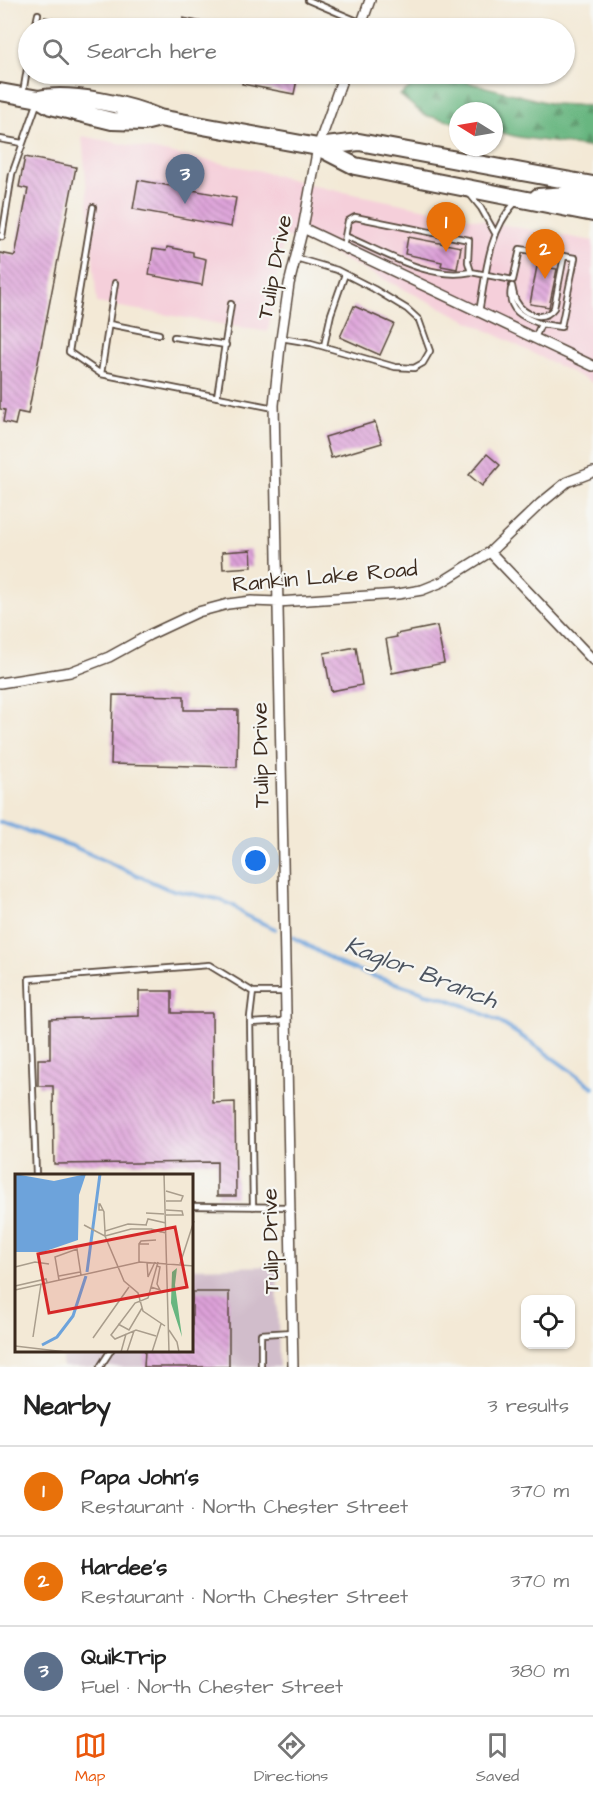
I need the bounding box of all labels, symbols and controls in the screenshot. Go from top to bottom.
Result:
search box [18,18,575,84]
icon: search [39,35,72,68]
text: Search here [87,36,217,67]
north arrow [449,102,503,156]
pin: 3 [166,154,204,204]
pin: 1 [426,202,466,252]
street label: Tulip Drive [250,212,300,322]
pin: 2 [526,230,564,279]
street label: Rankin Lake Road [231,553,419,601]
street label: Tulip Drive [245,702,277,808]
your location [241,846,270,875]
water label: Kaglor Branch [339,928,503,1019]
inset map [15,1174,194,1352]
street label: Tulip Drive [255,1188,287,1294]
map controls [521,1295,575,1349]
button: locate [521,1295,575,1349]
text: Nearby [24,1388,111,1424]
text: 3 results [487,1392,569,1420]
text: Papa John's [81,1462,199,1493]
text: 1 [42,1477,45,1505]
text: 370 m [510,1477,569,1505]
text: Restaurant · North Chester Street [81,1493,408,1521]
text: Hardee's [81,1552,167,1583]
text: 2 [38,1567,49,1595]
text: 370 m [510,1567,569,1595]
text: Restaurant · North Chester Street [81,1583,408,1611]
text: QuikTrip [81,1642,166,1673]
text: 3 [38,1657,49,1685]
text: 380 m [510,1657,569,1685]
text: Fuel · North Chester Street [81,1673,343,1701]
tab: Map [74,1729,107,1787]
tab: Directions [254,1729,328,1787]
tab: Saved [476,1729,519,1787]

